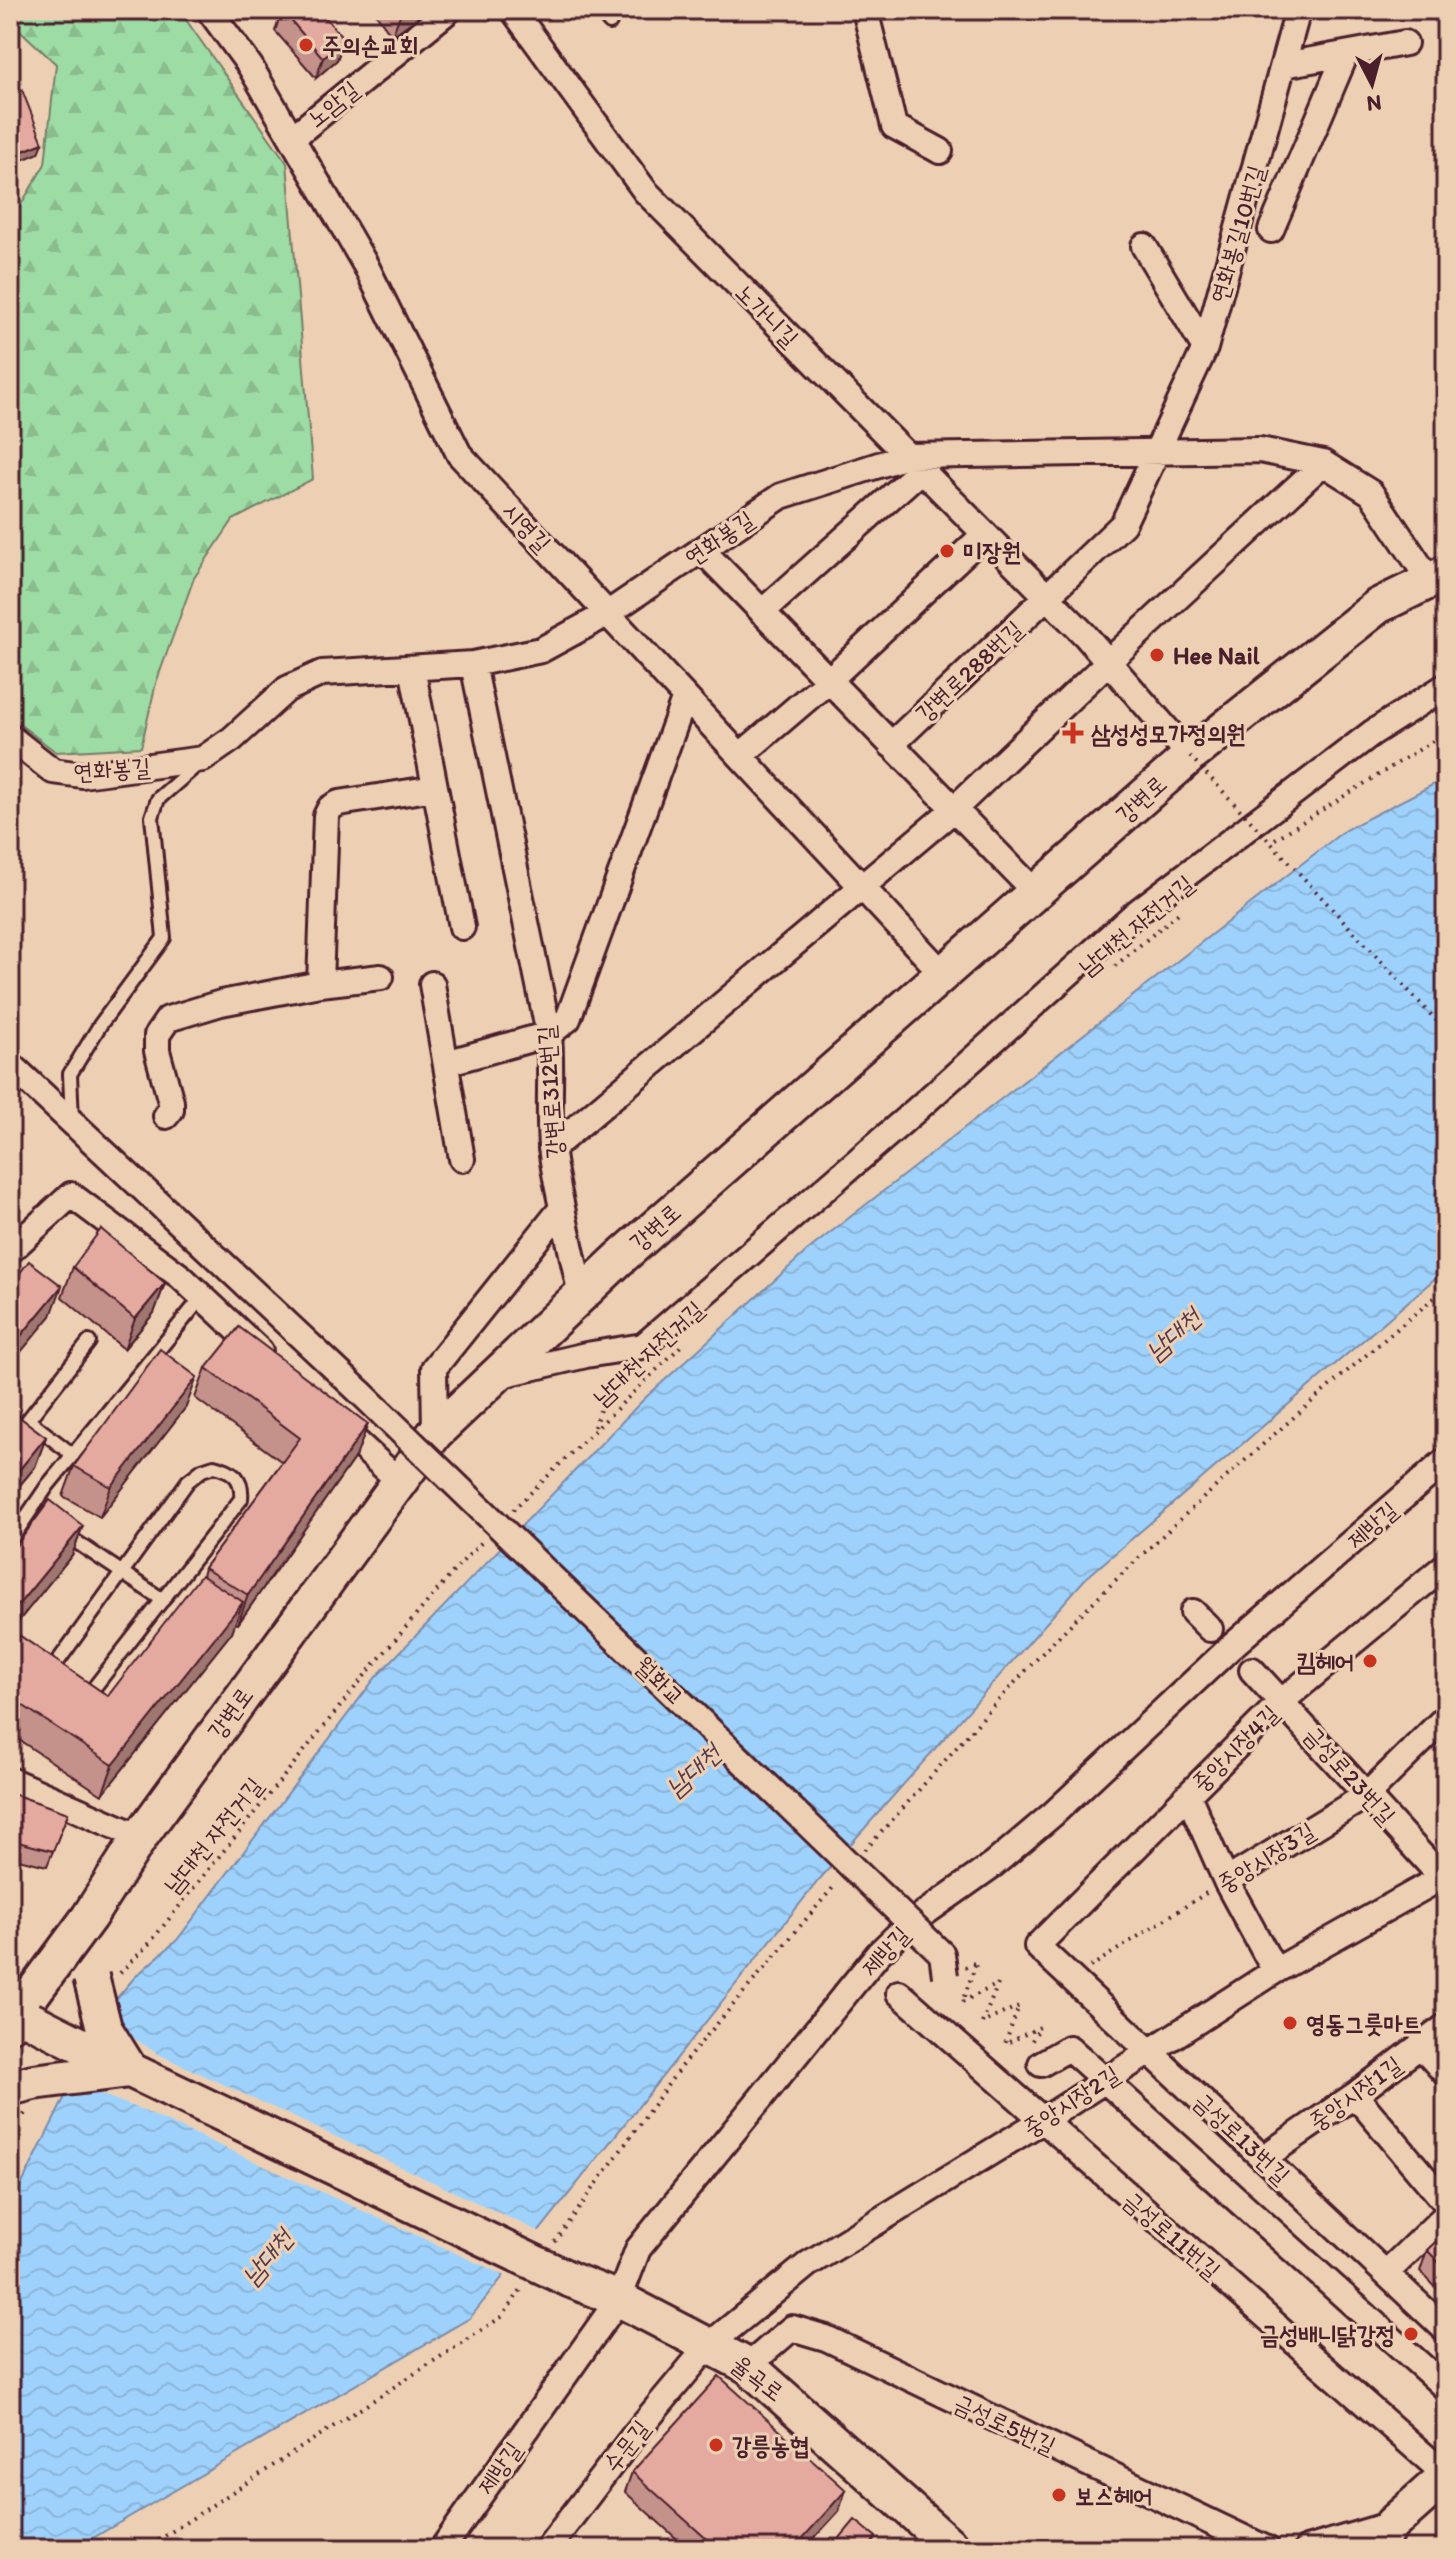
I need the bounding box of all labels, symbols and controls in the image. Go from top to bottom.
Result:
place label: 주의손교회 [322,31,419,60]
marker: 주의손교회 [297,36,315,54]
north arrow [1332,44,1412,124]
street label: 노암길 [301,75,365,133]
text: N [1365,89,1383,118]
street label: 연화봉길10번길 [1204,162,1270,306]
street label: 노가니길 [729,277,805,353]
street label: 시영길 [497,496,557,558]
street label: 연화봉길 [679,504,759,572]
place label: 미장원 [963,537,1021,566]
marker: 미장원 [938,542,956,560]
street label: 강변로288번길 [910,614,1028,728]
place label: Hee Nail [1173,641,1260,670]
marker: Hee Nail [1148,646,1166,664]
place label: 삼성성모가정의원 [1091,719,1246,748]
marker: 삼성성모가정의원 [1062,722,1084,744]
street label: 연화봉길 [72,752,152,786]
street label: 강변로 [1110,769,1172,829]
street label: 남대천 자전거길 [1073,869,1199,981]
street label: 강변로312번길 [531,1024,569,1160]
street label: 강변로 [624,1197,686,1257]
street label: 남대천 자전거길 [587,1294,709,1412]
water label: 남대천 [1139,1299,1209,1367]
street label: 제방길 [1341,1495,1403,1555]
place label: 킴헤어 [1296,1647,1354,1676]
street label: 월화교 [629,1650,691,1712]
marker: 킴헤어 [1361,1652,1379,1670]
street label: 강변로 [201,1681,259,1745]
street label: 중앙시장4길 [1186,1699,1284,1797]
street label: 금성로23번길 [1298,1720,1402,1830]
water label: 남대천 [659,1735,729,1803]
street label: 남대천 자전거길 [157,1771,269,1899]
street label: 중앙시장3길 [1212,1816,1320,1898]
street label: 제방길 [855,1920,915,1982]
place label: 영동그릇마트 [1306,2009,1422,2038]
marker: 영동그릇마트 [1281,2014,1299,2032]
street label: 중앙시장1길 [1303,2050,1407,2136]
street label: 중앙시장2길 [1017,2059,1125,2143]
street label: 금성로13번길 [1188,2086,1296,2190]
street label: 금성로11번길 [1118,2185,1226,2285]
water label: 남대천 [235,2220,301,2291]
place label: 금성배니닭강정 [1260,2320,1395,2349]
marker: 금성배니닭강정 [1402,2325,1420,2343]
street label: 율곡로 [726,2349,790,2407]
street label: 금성로5번길 [949,2388,1061,2460]
street label: 수문길 [597,2414,655,2478]
place label: 강릉농협 [732,2431,809,2460]
street label: 제방길 [471,2436,527,2500]
marker: 강릉농협 [707,2436,725,2454]
place label: 보스헤어 [1075,2481,1152,2510]
marker: 보스헤어 [1050,2486,1068,2504]

